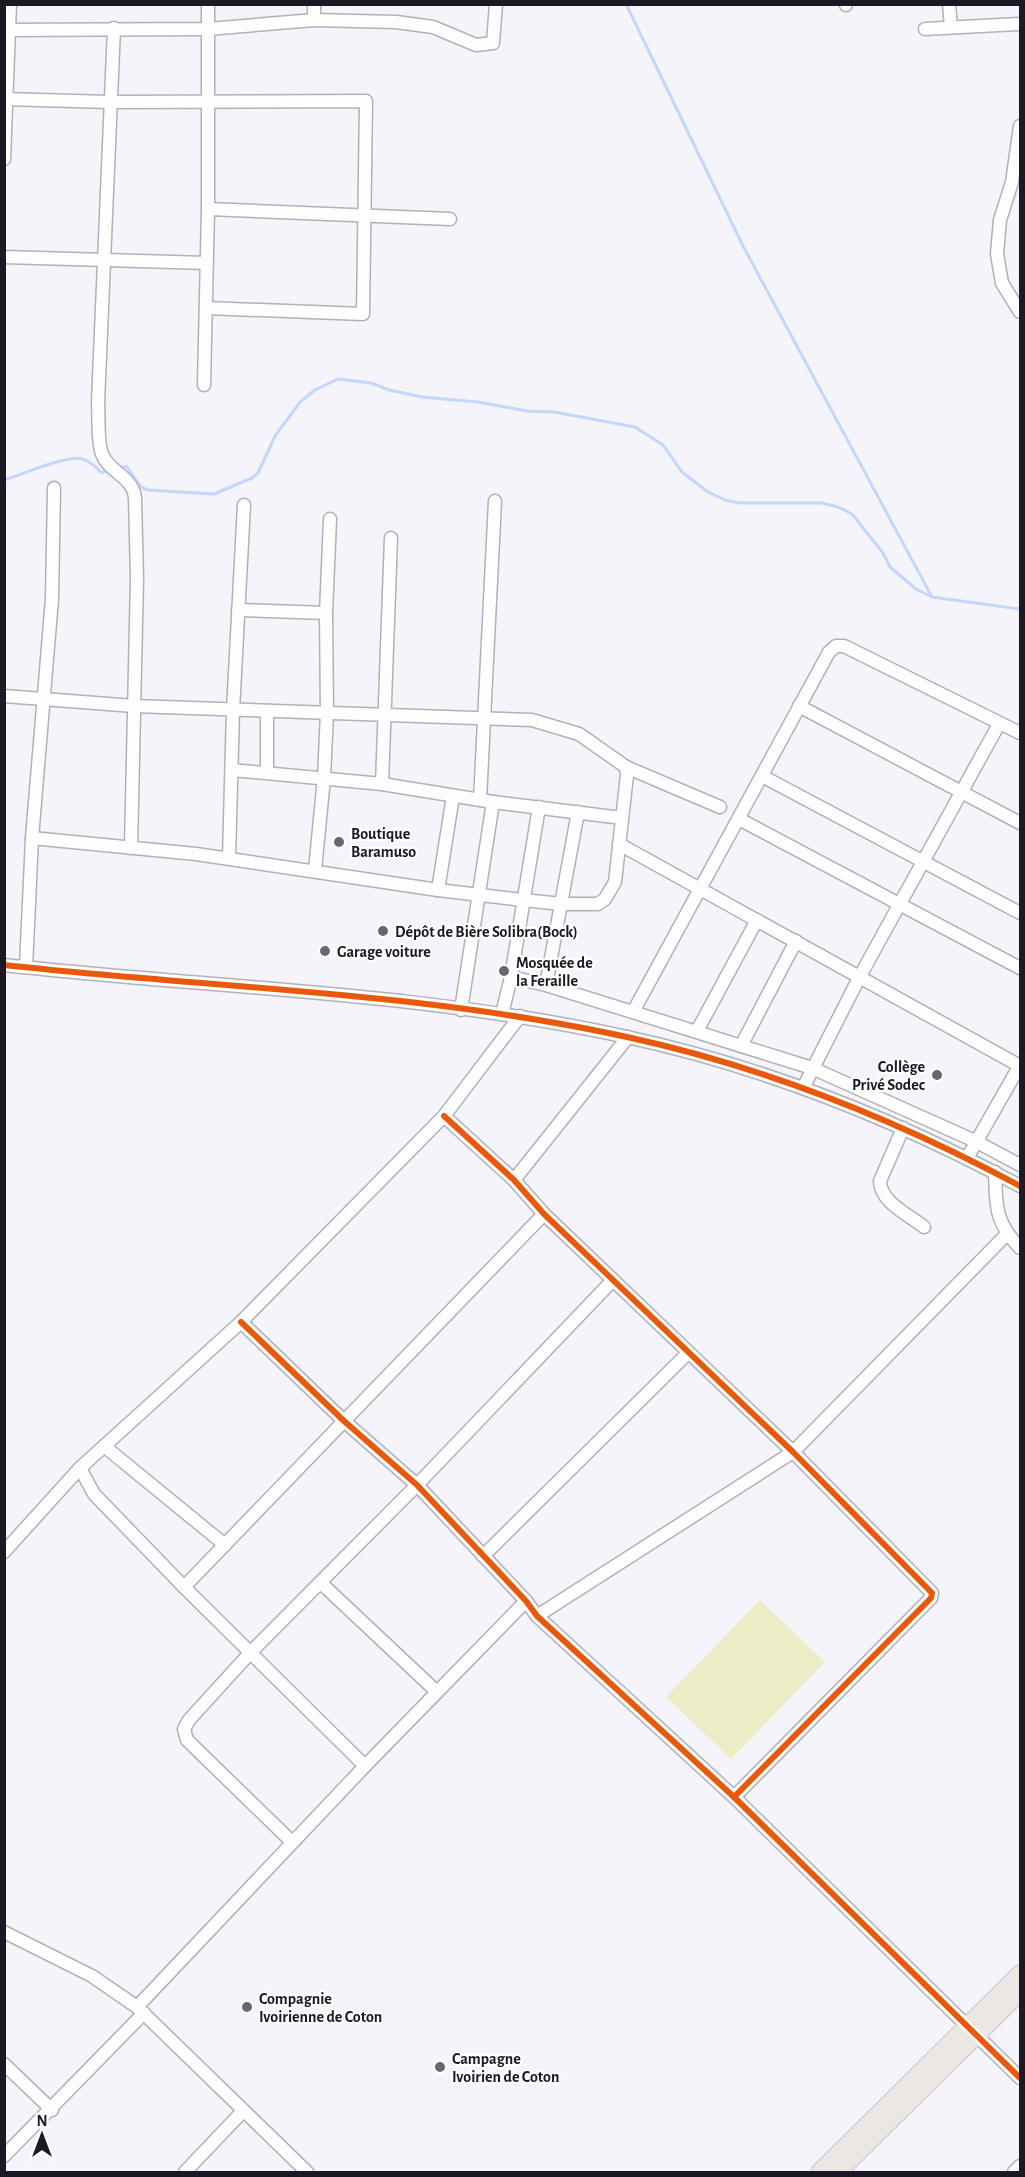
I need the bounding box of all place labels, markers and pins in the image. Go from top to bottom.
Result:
place label: Boutique Baramuso [351,826,416,860]
marker: Boutique Baramuso [332,835,346,849]
marker: Dépôt de Bière Solibra(Bock) [376,924,390,938]
place label: Dépôt de Bière Solibra(Bock) [395,924,578,940]
marker: Garage voiture [318,944,332,958]
place label: Garage voiture [337,944,431,960]
place label: Mosquée de la Feraille [516,955,593,989]
marker: Mosquée de la Feraille [497,964,511,978]
place label: Collège Privé Sodec [852,1059,925,1093]
marker: Collège Privé Sodec [930,1068,944,1082]
place label: Compagnie Ivoirienne de Coton [259,1991,382,2025]
marker: Compagnie Ivoirienne de Coton [240,2000,254,2014]
place label: Campagne Ivoirien de Coton [452,2051,559,2085]
marker: Campagne Ivoirien de Coton [433,2060,447,2074]

